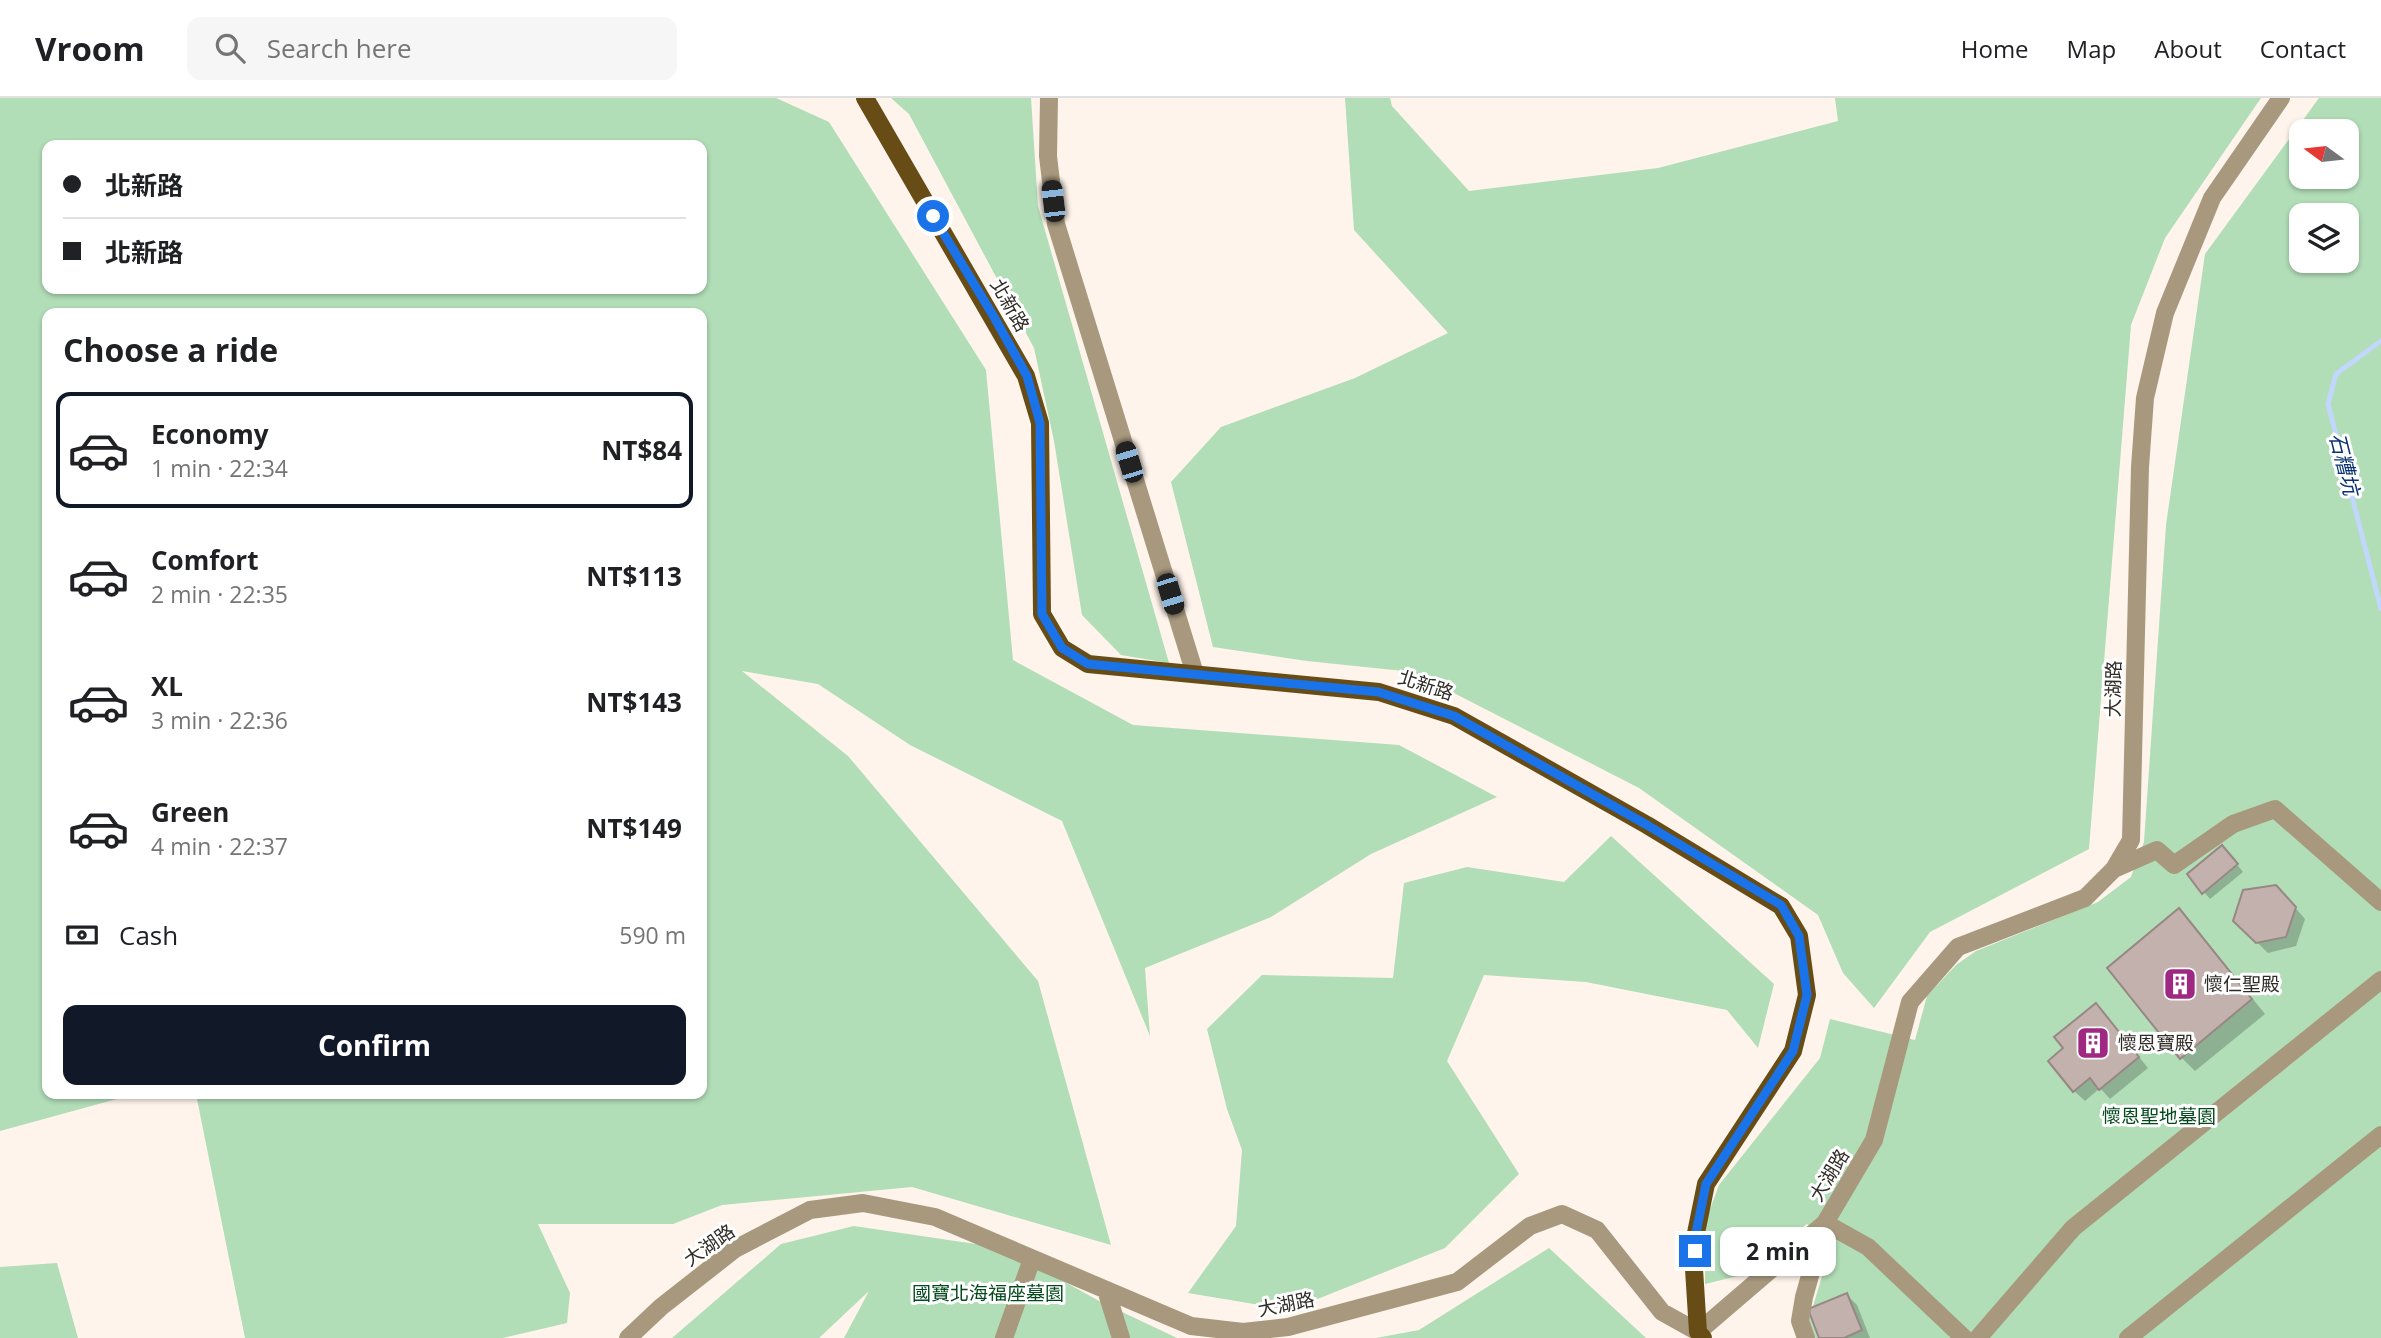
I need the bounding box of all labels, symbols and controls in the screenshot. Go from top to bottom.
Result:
search box [187,17,677,80]
text: Vroom [35,26,145,71]
icon: search [211,29,249,67]
text: Search here [267,30,412,66]
text: Home [1961,32,2029,65]
text: Map [2067,32,2116,65]
text: About [2154,32,2222,65]
text: Contact [2260,32,2346,65]
north arrow [2289,119,2359,189]
map controls [2289,119,2359,273]
text: 北新路 [105,167,183,203]
car [1041,179,1066,223]
route start [917,200,949,232]
button: layers [2289,203,2359,273]
text: 北新路 [105,234,183,270]
street label: 北新路 [984,274,1036,336]
text: Choose a ride [63,328,278,371]
text: Economy [151,416,269,452]
icon: car [67,419,130,482]
water label: 石糟坑 [2324,430,2367,501]
text: NT$84 [601,432,682,468]
car [1113,439,1146,485]
text: 1 min · 22:34 [151,452,288,484]
text: Comfort [151,542,258,578]
icon: car [67,545,130,608]
text: NT$113 [586,558,682,594]
car [1154,571,1187,617]
text: 2 min · 22:35 [151,578,288,610]
street label: 大湖路 [2100,660,2126,718]
street label: 北新路 [1395,664,1457,706]
text: XL [151,668,183,704]
icon: car [67,671,130,734]
text: NT$143 [586,684,682,720]
text: 3 min · 22:36 [151,704,288,736]
text: Green [151,794,229,830]
icon: car [67,797,130,860]
text: NT$149 [586,810,682,846]
text: 4 min · 22:37 [151,830,288,862]
icon: cash [63,916,101,954]
text: Cash [119,917,178,953]
text: 590 m [619,919,686,951]
building icon: 懷仁聖殿 [2161,965,2199,1003]
place label: 懷仁聖殿 [2204,971,2280,997]
button: Confirm [63,1005,686,1085]
building icon: 懷恩寶殿 [2074,1024,2112,1062]
place label: 懷恩寶殿 [2118,1030,2194,1056]
park label: 懷恩聖地墓園 [2102,1103,2216,1129]
street label: 大湖路 [1803,1144,1855,1206]
street label: 大湖路 [678,1218,740,1272]
callout: 2 min [1720,1226,1835,1276]
route end [1679,1235,1711,1267]
text: 2 min [1746,1235,1810,1267]
park label: 國寶北海福座墓園 [912,1280,1064,1306]
street label: 大湖路 [1256,1286,1316,1322]

